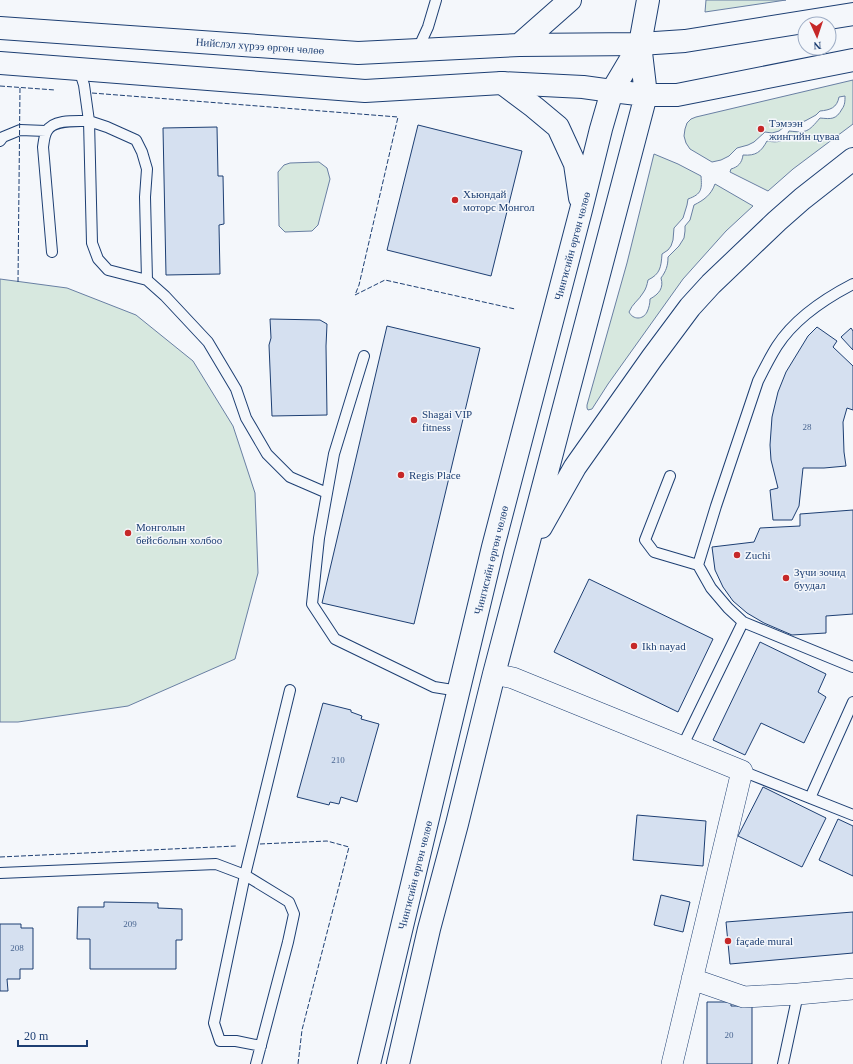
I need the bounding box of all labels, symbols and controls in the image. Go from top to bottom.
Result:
north arrow [797,16,837,56]
street label: Нийслэл хүрээ өргөн чөлөө [195,36,325,57]
text: N [813,40,822,52]
place label: Тэмээн жингийн цуваа [768,117,840,142]
marker: Тэмээн жингийн цуваа [756,124,766,134]
place label: Хьюндай моторс Монгол [463,188,535,213]
street label: Чингисийн өргөн чөлөө [552,190,592,302]
marker: Хьюндай моторс Монгол [450,195,460,205]
place label: Shagai VIP fitness [422,408,472,433]
marker: Shagai VIP fitness [409,415,419,425]
house number: 28 [803,422,812,432]
place label: Regis Place [409,469,461,481]
marker: Regis Place [396,470,406,480]
street label: Чингисийн өргөн чөлөө [472,504,510,616]
place label: Монголын бейсболын холбоо [136,521,223,546]
marker: Монголын бейсболын холбоо [123,528,133,538]
place label: Zuchi [745,549,771,561]
marker: Zuchi [732,550,742,560]
place label: Зүчи зочид буудал [794,566,846,591]
marker: Зүчи зочид буудал [781,573,791,583]
place label: Ikh nayad [642,640,686,652]
marker: Ikh nayad [629,641,639,651]
house number: 210 [331,755,345,765]
street label: Чингисийн өргөн чөлөө [396,819,434,931]
house number: 209 [123,919,137,929]
place label: façade mural [736,935,793,947]
marker: façade mural [723,936,733,946]
house number: 208 [10,943,24,953]
scale bar [18,1022,87,1048]
text: 20 m [24,1029,49,1043]
house number: 20 [725,1030,734,1040]

